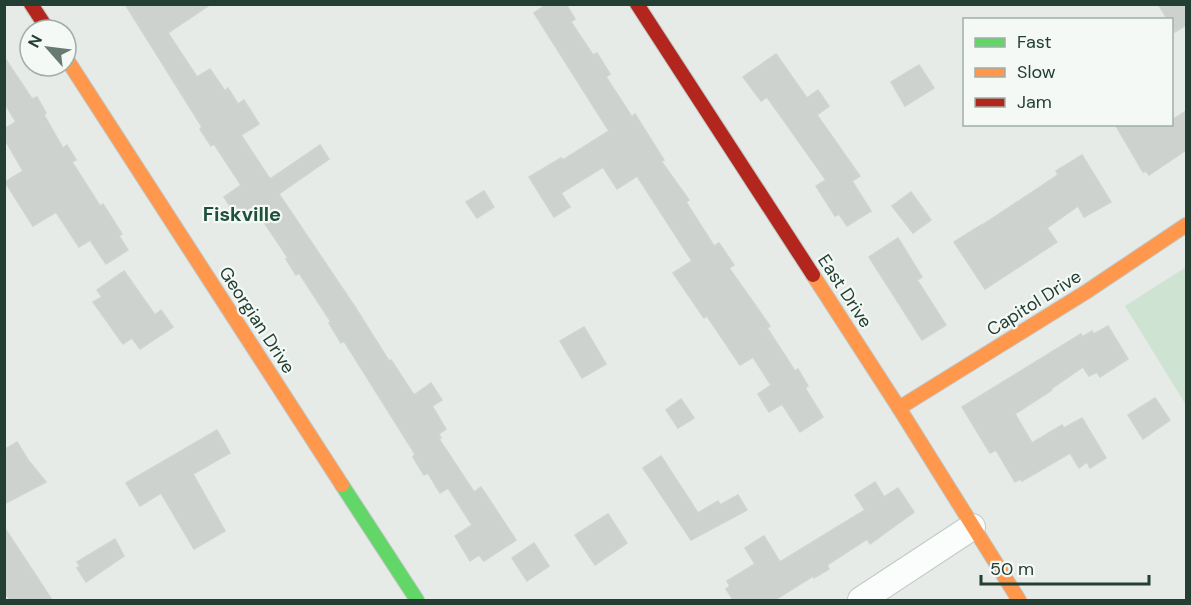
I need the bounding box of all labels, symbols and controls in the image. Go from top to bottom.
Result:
north arrow [18,18,78,78]
legend [963,18,1173,126]
text: Fast [1017,30,1052,54]
text: N [23,31,47,51]
text: Slow [1017,60,1056,84]
text: Jam [1017,90,1052,114]
district label: Fiskville [203,201,281,227]
street label: East Drive [812,250,878,332]
street label: Georgian Drive [213,262,301,378]
street label: Capitol Drive [982,264,1086,342]
scale bar [981,548,1149,586]
text: 50 m [990,557,1034,581]

